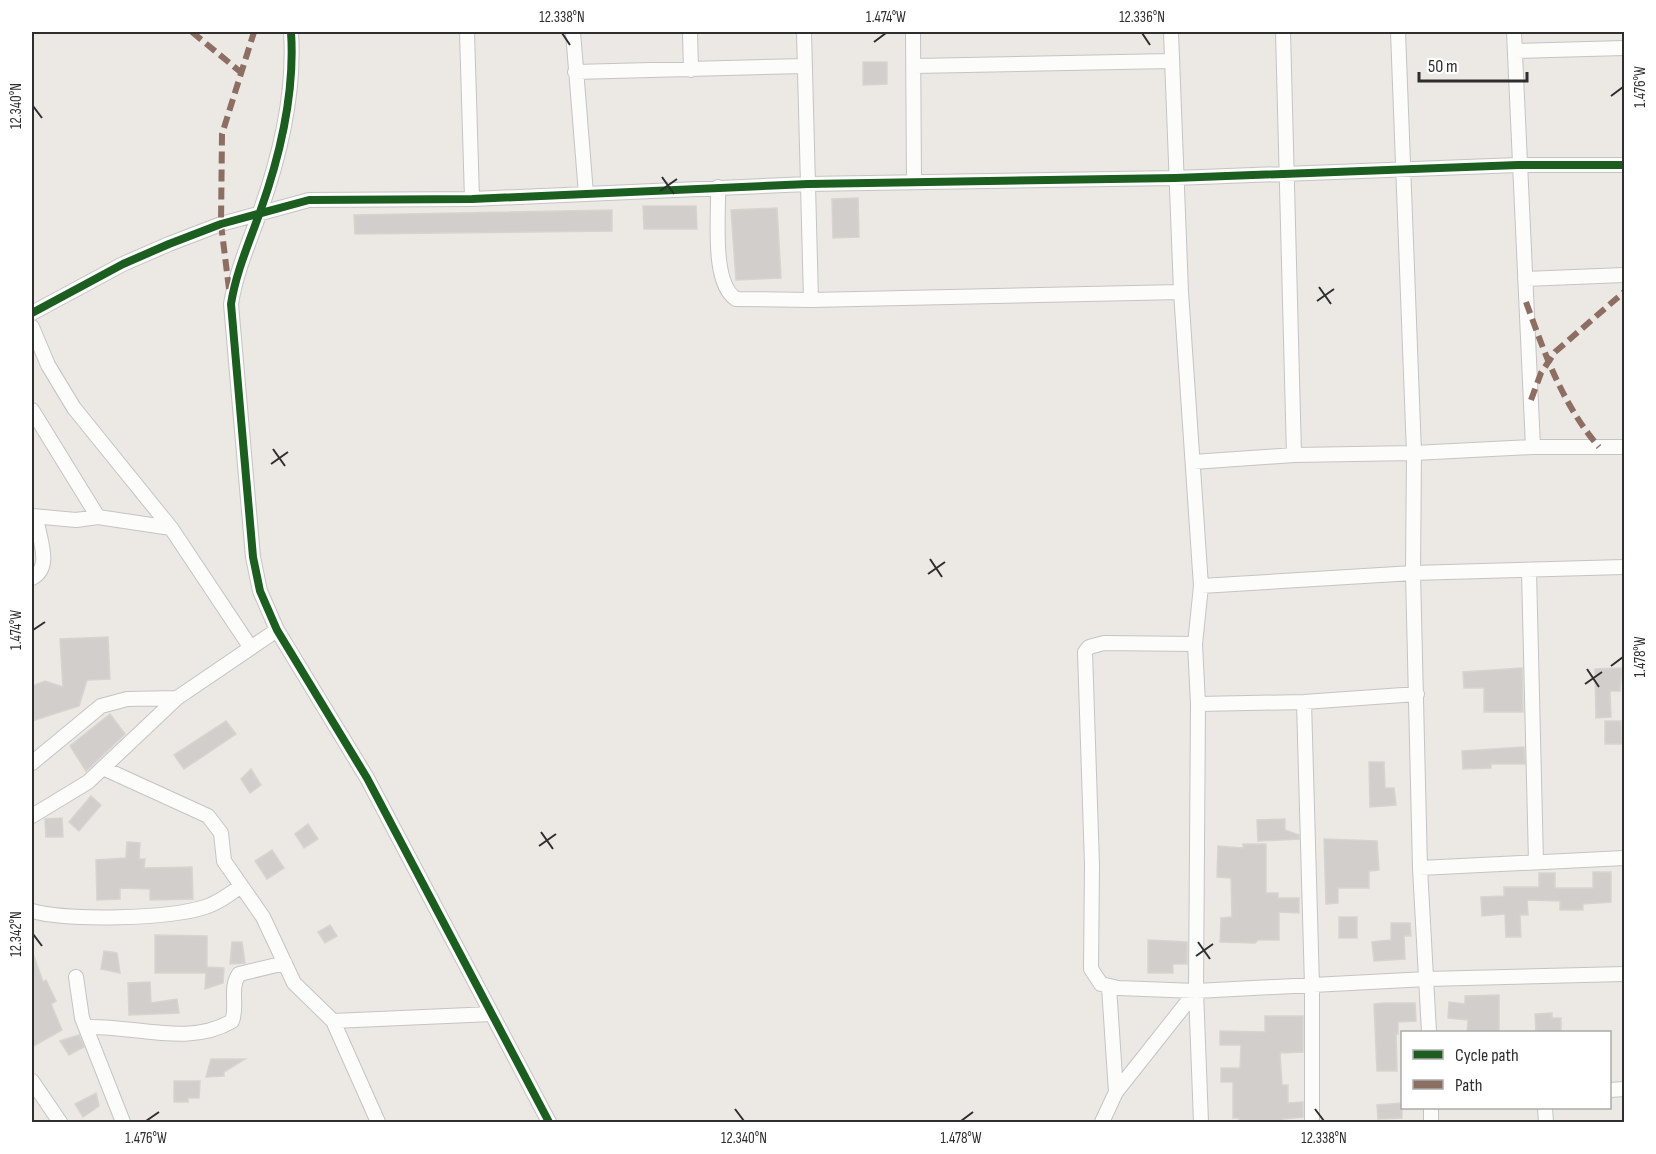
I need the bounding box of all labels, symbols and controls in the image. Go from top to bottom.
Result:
text: 12.338°N [539,8,585,27]
text: 1.474°W [866,8,906,27]
text: 12.336°N [1119,8,1165,27]
scale bar [1419,45,1527,83]
text: 50 m [1428,56,1458,77]
text: 1.476°W [1631,66,1650,108]
text: 12.340°N [7,83,26,129]
text: 1.474°W [7,610,26,650]
text: 1.478°W [1631,636,1650,678]
text: 12.342°N [7,911,26,957]
legend [1401,1031,1611,1109]
text: Cycle path [1455,1045,1519,1066]
text: Path [1455,1075,1483,1096]
text: 1.476°W [125,1129,167,1148]
text: 12.340°N [721,1129,767,1148]
text: 1.478°W [940,1129,982,1148]
text: 12.338°N [1301,1129,1347,1148]

